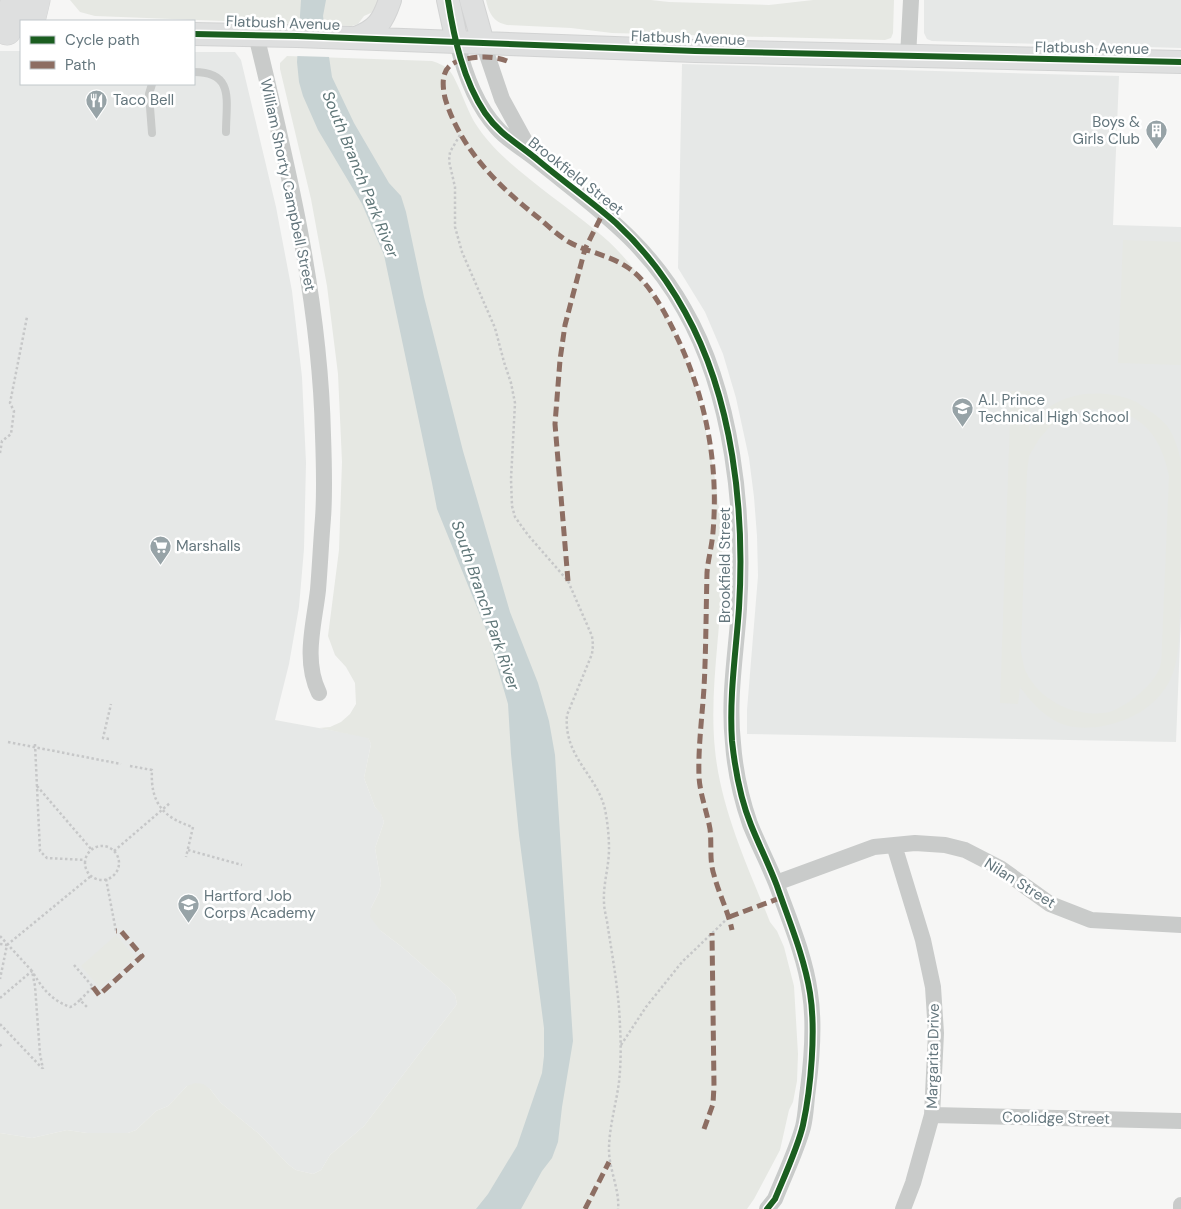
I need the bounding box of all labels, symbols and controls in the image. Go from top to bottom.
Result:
street label: Flatbush Avenue [226,11,340,35]
legend [20,20,195,85]
street label: Flatbush Avenue [631,26,745,50]
text: Cycle path [65,30,140,50]
street label: Flatbush Avenue [1035,37,1149,59]
text: Path [65,55,96,75]
street label: William Shorty Campbell Street [256,77,320,293]
restaurant icon: Taco Bell [85,88,109,119]
water label: South Branch Park River [317,88,404,262]
place label: Taco Bell [113,90,174,110]
place label: Boys & Girls Club [1073,112,1140,149]
building icon: Boys & Girls Club [1144,119,1168,150]
street label: Brookfield Street [524,132,628,220]
place label: A.I. Prince Technical High School [978,390,1129,427]
school or university icon: A.I. Prince Technical High School [950,397,974,428]
street label: Brookfield Street [715,507,735,623]
water label: South Branch Park River [447,518,525,694]
supermarket icon: Marshalls [148,534,172,565]
place label: Marshalls [176,536,241,556]
street label: Nilan Street [981,853,1060,913]
place label: Hartford Job Corps Academy [204,886,316,923]
school or university icon: Hartford Job Corps Academy [176,893,200,924]
street label: Margarita Drive [922,1003,944,1109]
street label: Coolidge Street [1002,1107,1110,1129]

